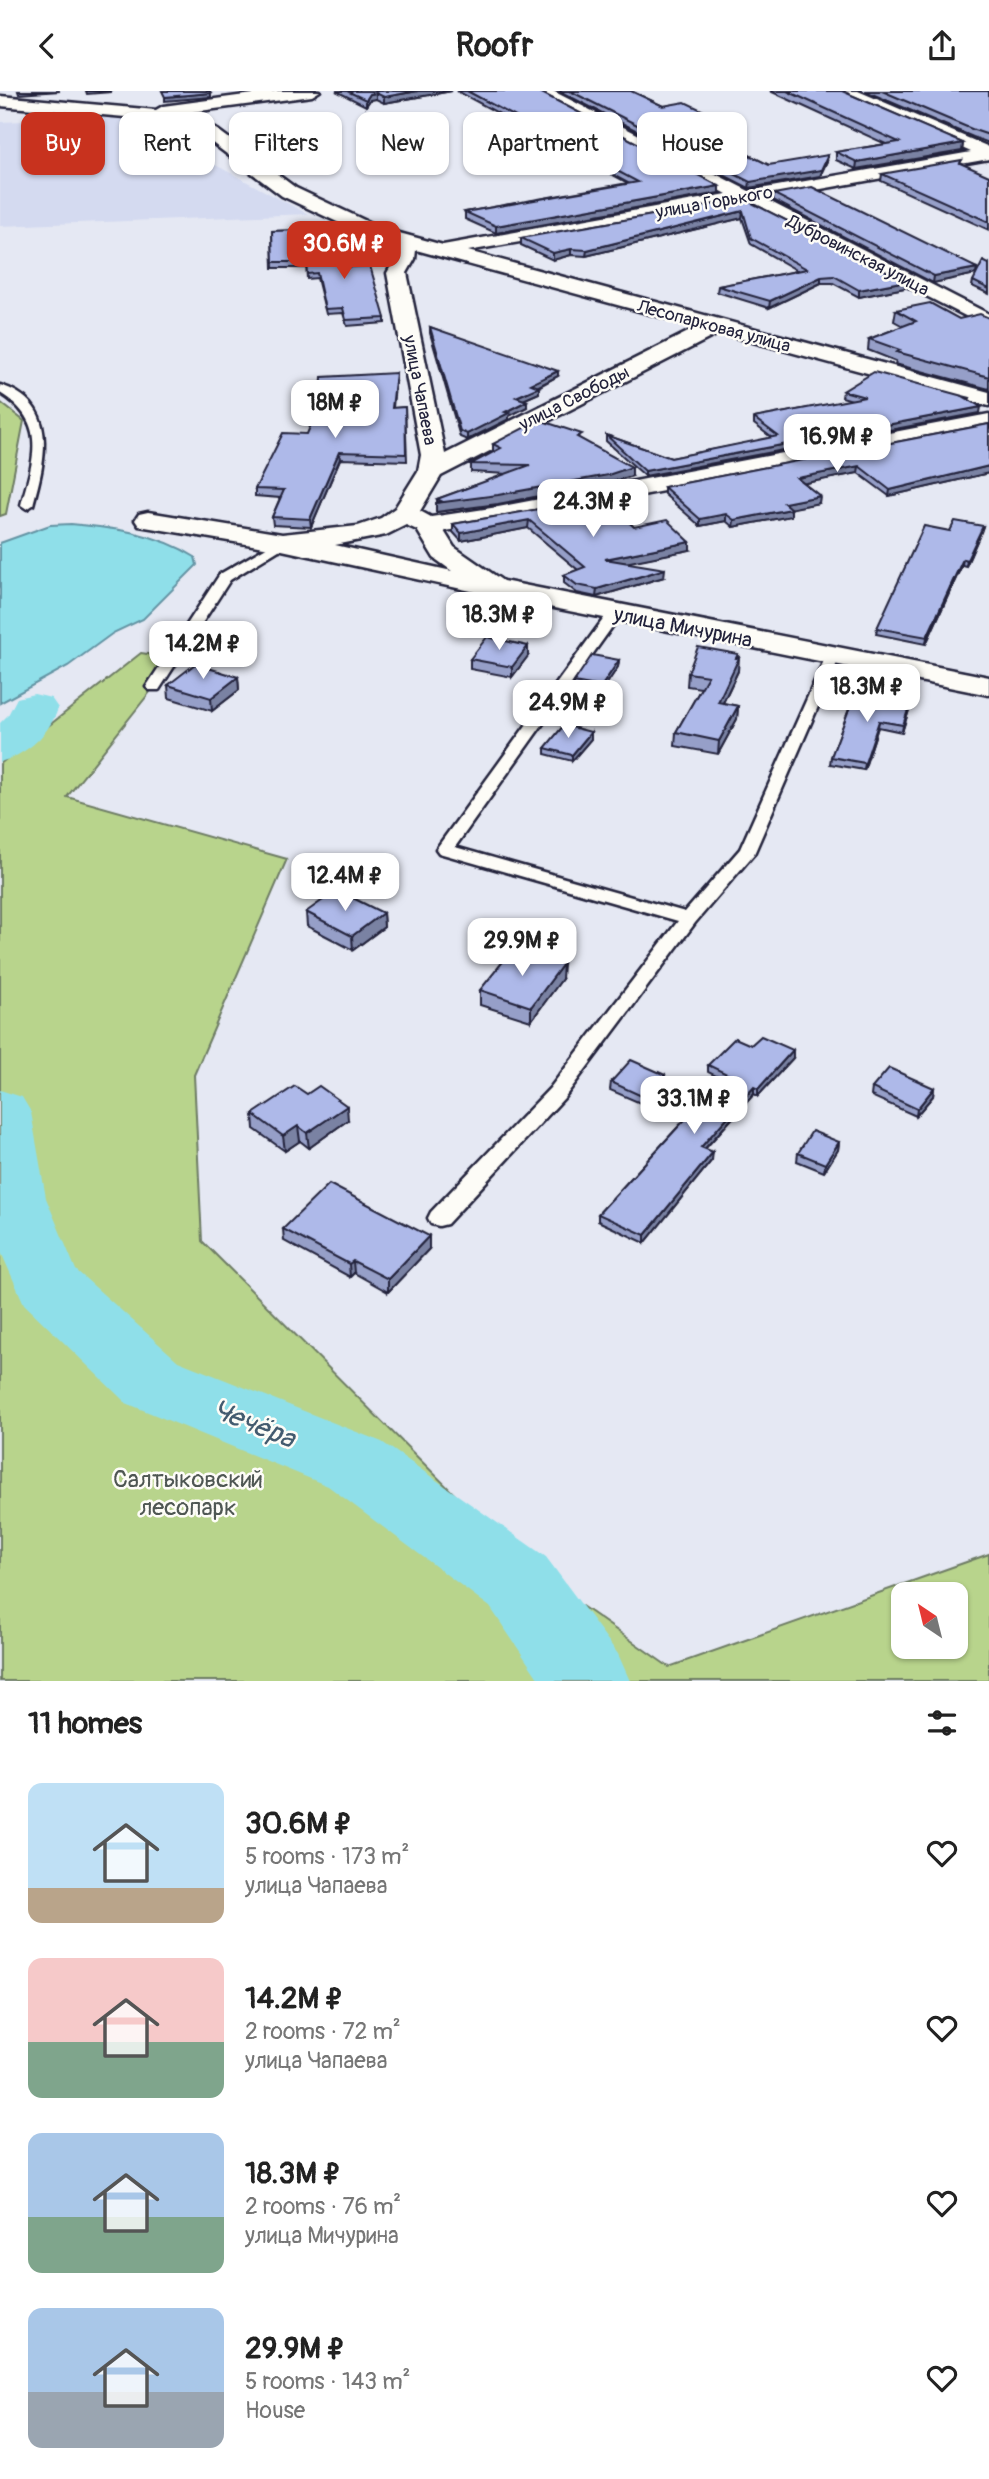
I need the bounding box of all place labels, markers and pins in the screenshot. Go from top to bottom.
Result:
pin: 30.6M ₽ [279,221,409,281]
pin: 18M ₽ [286,381,384,440]
pin: 16.9M ₽ [772,415,902,474]
pin: 24.3M ₽ [528,479,658,539]
pin: 18.3M ₽ [434,593,564,652]
pin: 14.2M ₽ [138,621,268,681]
pin: 18.3M ₽ [802,665,932,724]
pin: 24.9M ₽ [503,681,633,740]
pin: 12.4M ₽ [280,853,410,913]
pin: 29.9M ₽ [457,919,587,978]
pin: 33.1M ₽ [629,1077,759,1136]

